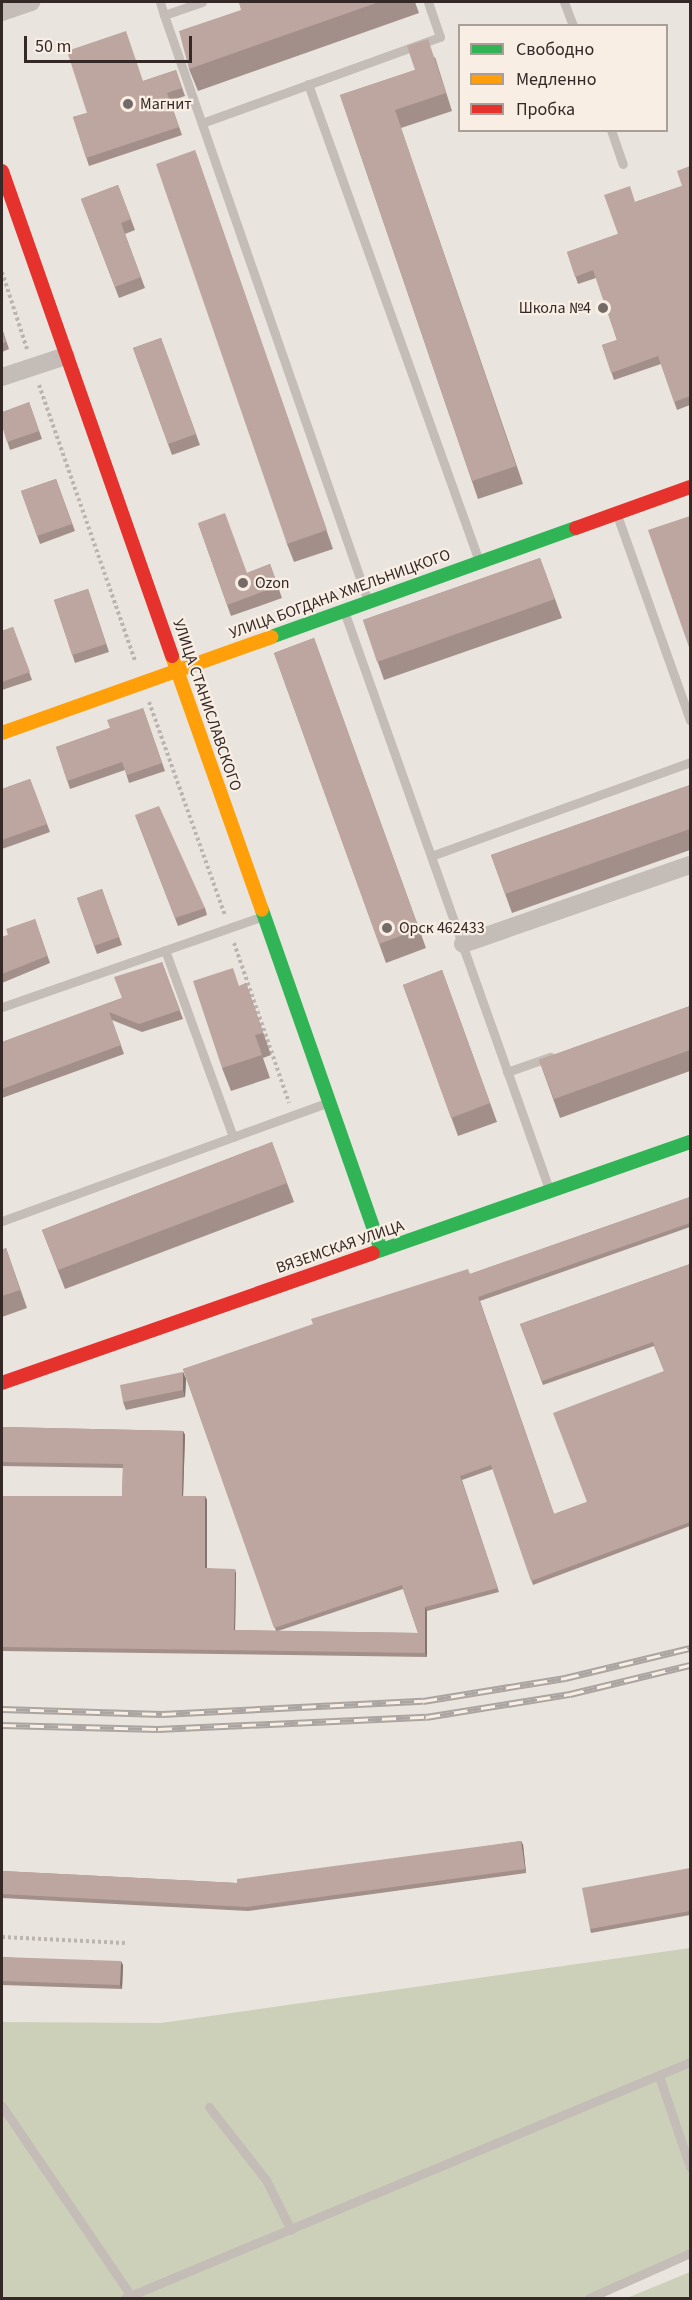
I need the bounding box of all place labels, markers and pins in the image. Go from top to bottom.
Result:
place label: Магнит [140,94,192,114]
marker: Магнит [121,97,135,111]
place label: Школа №4 [519,298,591,318]
marker: Школа №4 [596,301,610,315]
place label: Ozon [255,573,290,593]
marker: Ozon [236,576,250,590]
place label: Орск 462433 [399,918,485,938]
marker: Орск 462433 [380,921,394,935]

